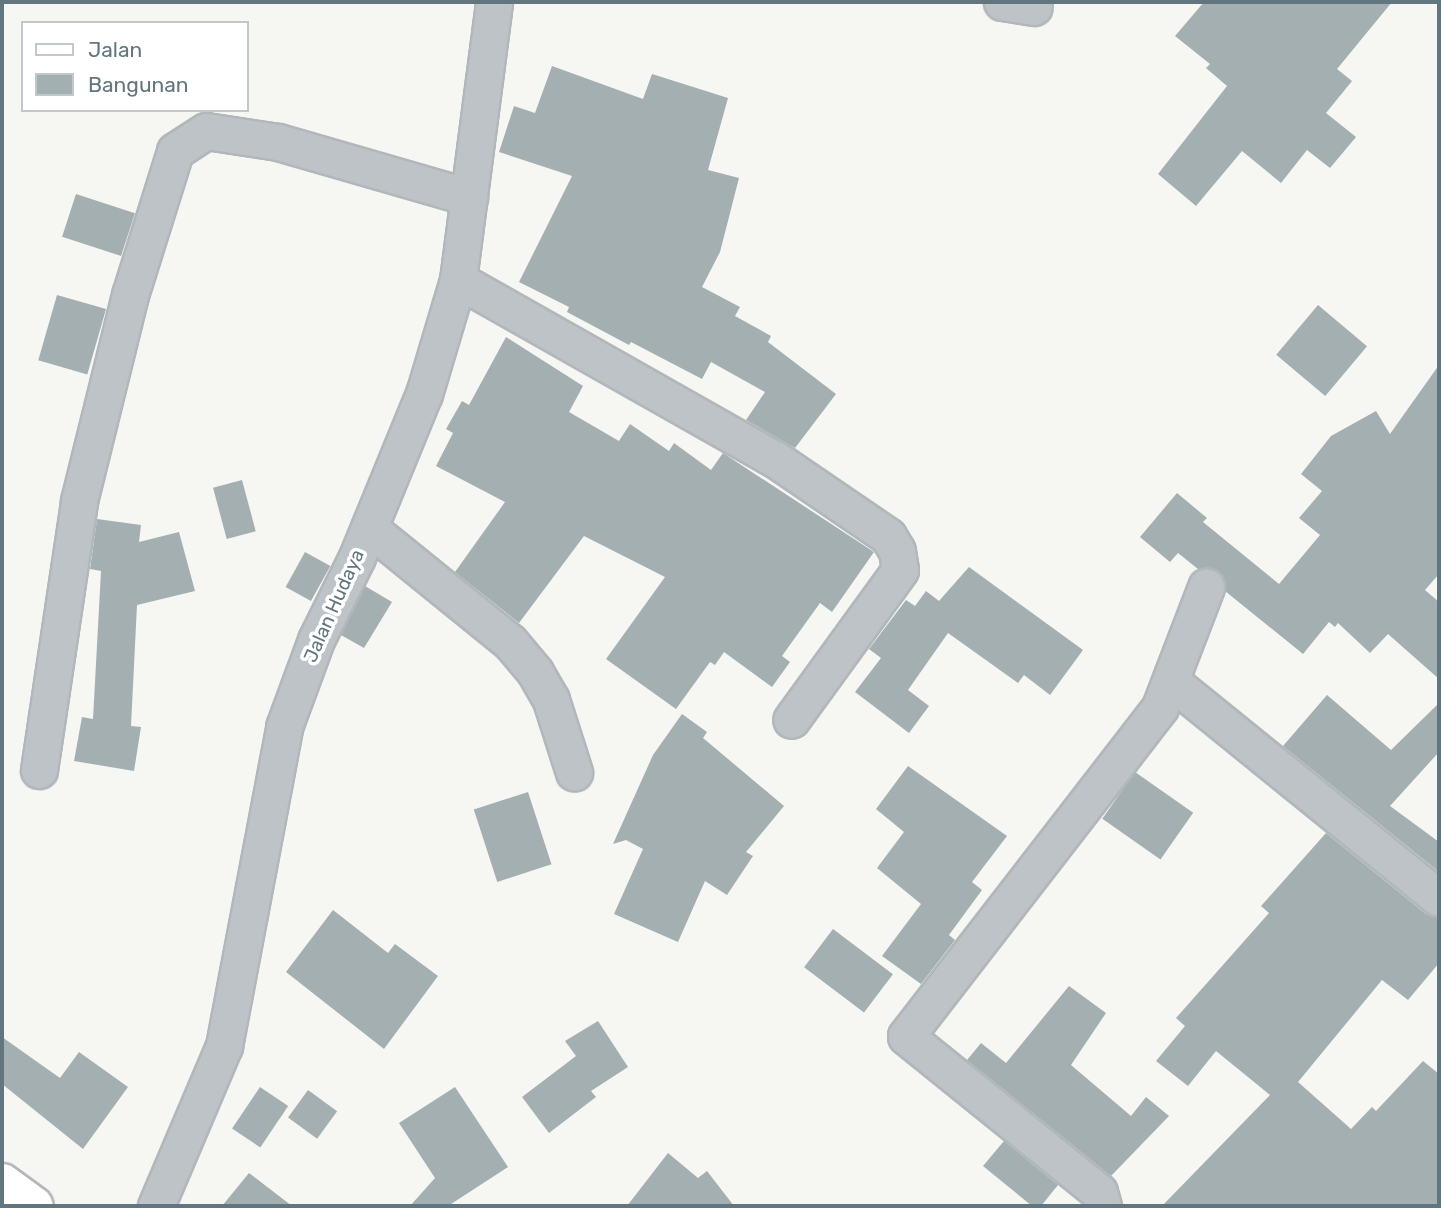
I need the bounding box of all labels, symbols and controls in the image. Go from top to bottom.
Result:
legend [21,21,248,112]
text: Jalan [88,37,142,62]
text: Bangunan [88,72,189,97]
street label: Jalan Hudaya [299,546,369,666]

